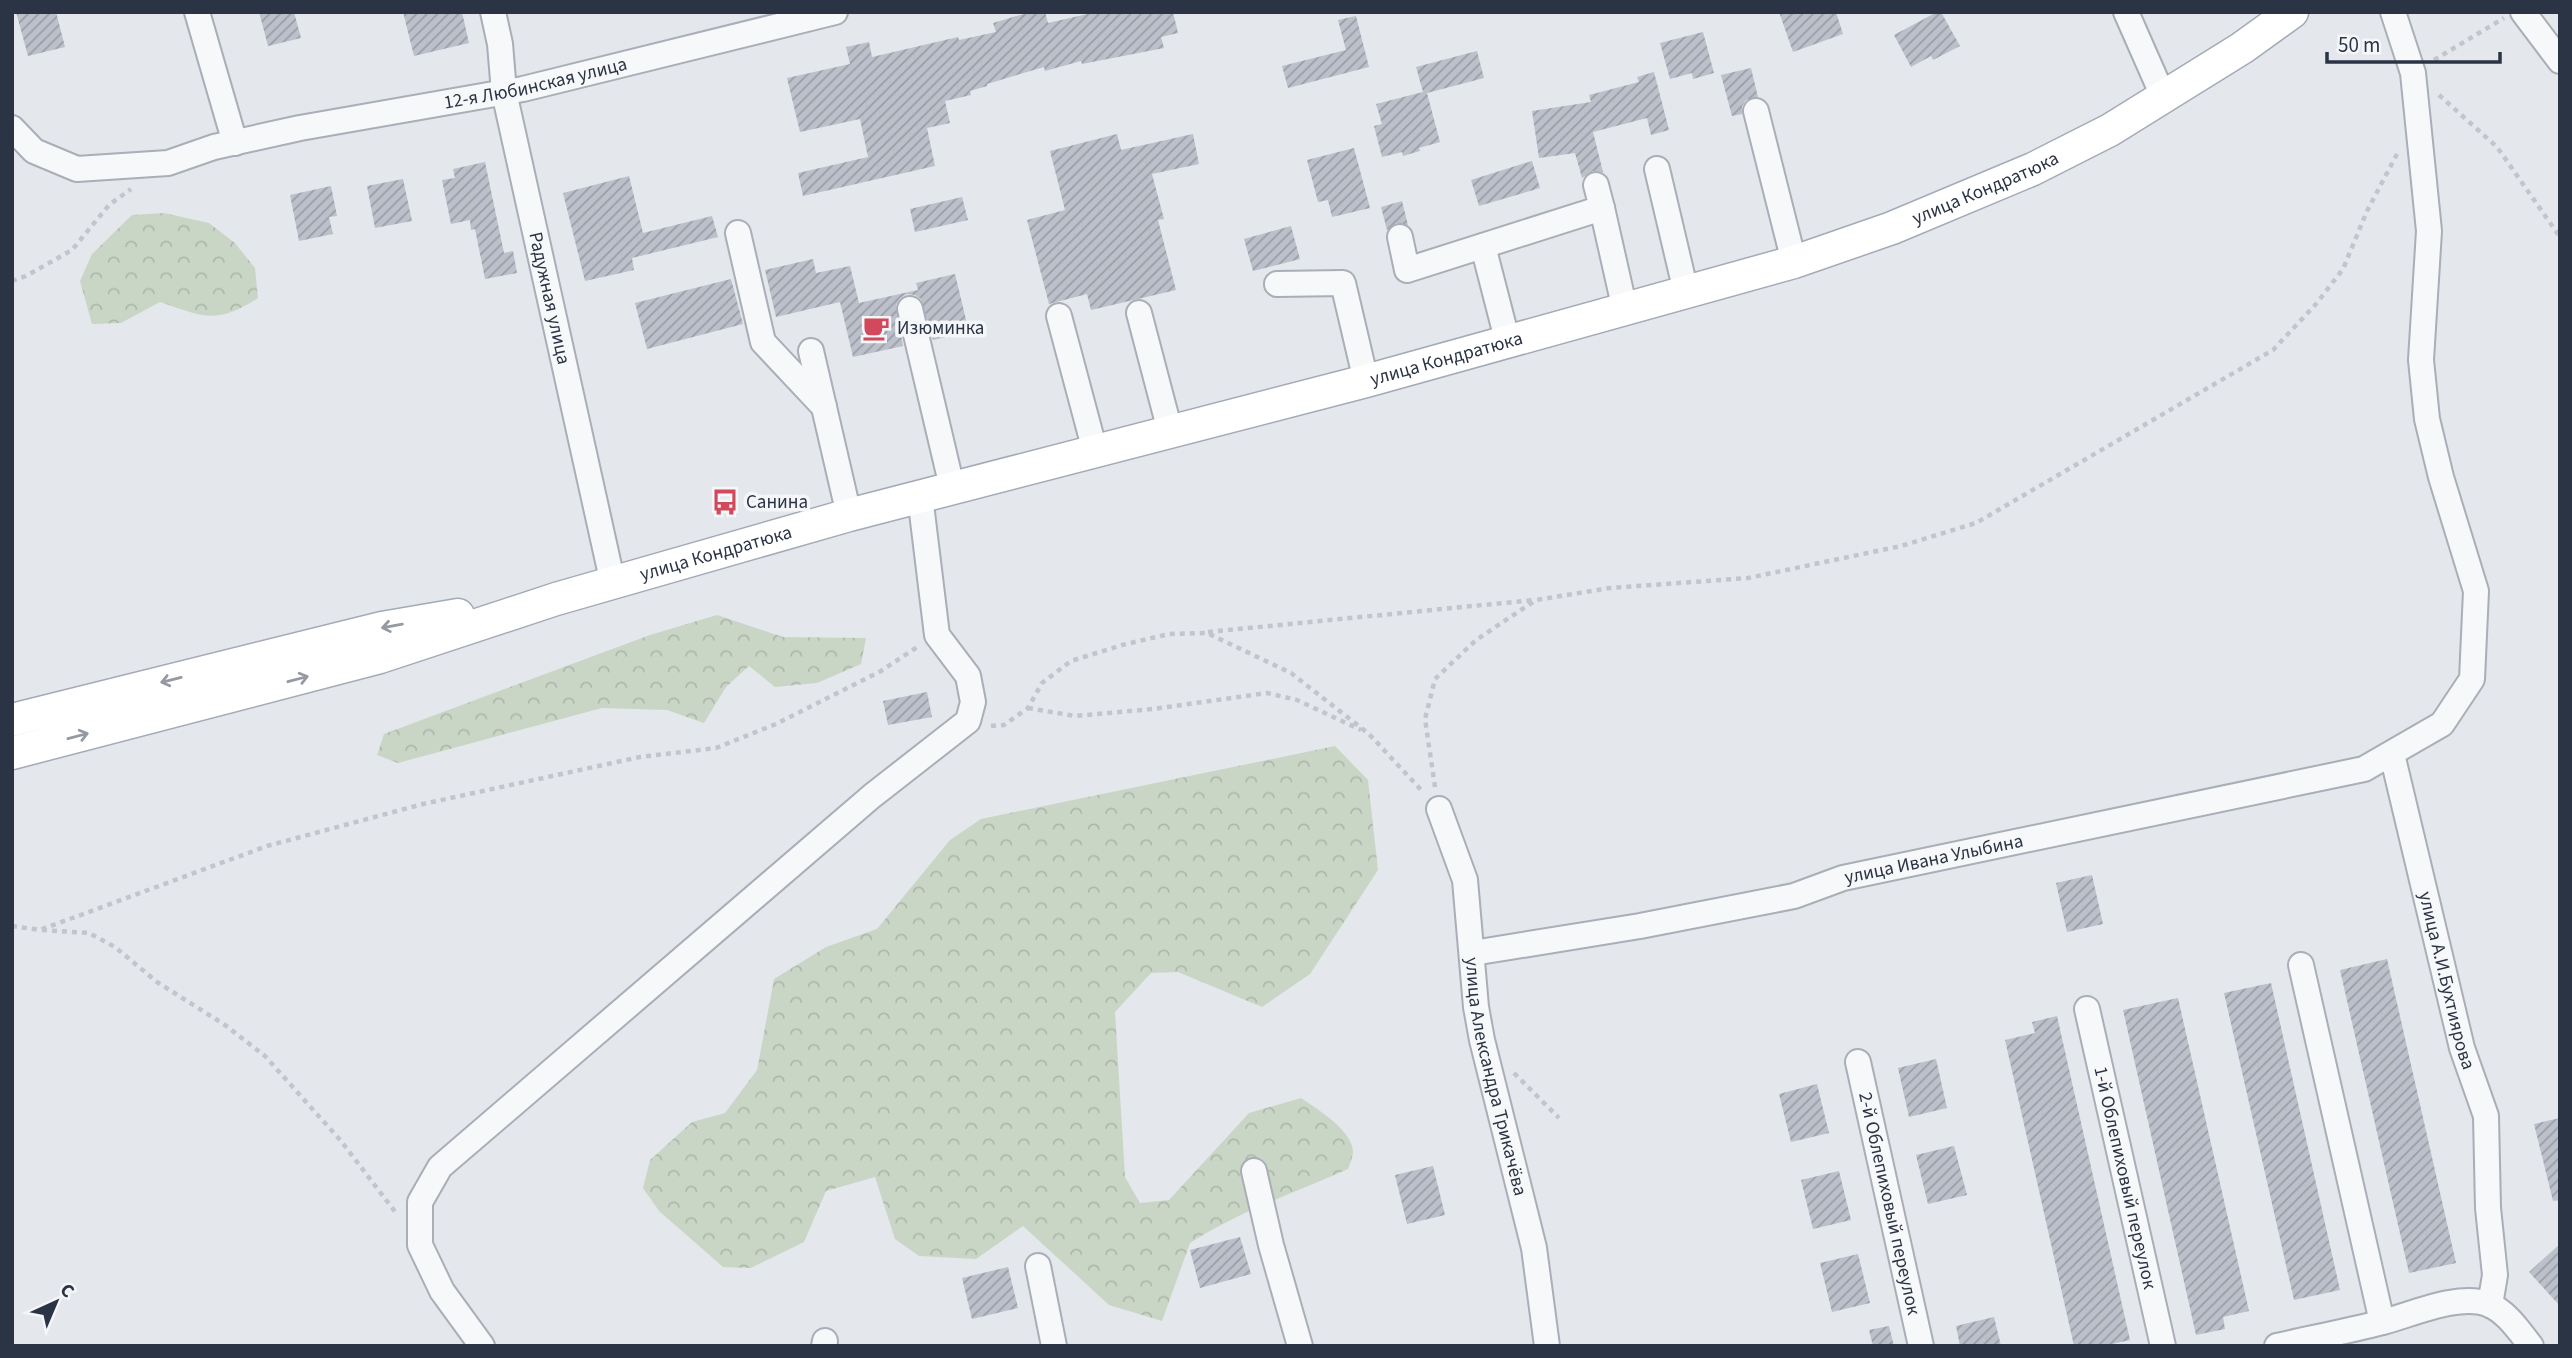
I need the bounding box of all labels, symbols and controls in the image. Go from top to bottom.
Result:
scale bar [2327,21,2500,65]
text: 50 m [2338,30,2380,60]
street label: 12-я Любинская улица [442,50,630,116]
street label: улица Кондратюка [1908,145,2063,232]
street label: Радужная улица [522,229,577,367]
cafe icon: Изюминка [861,313,891,343]
place label: Изюминка [897,315,984,342]
street label: улица Кондратюка [1367,325,1526,393]
bus stop icon: Санина [710,487,740,517]
place label: Санина [746,489,808,516]
street label: улица Кондратюка [637,519,795,588]
one-way arrow [381,620,404,633]
one-way arrow [287,672,309,685]
one-way arrow [160,674,183,687]
one-way arrow [66,729,89,742]
street label: улица Ивана Улыбина [1842,827,2026,891]
street label: улица А.И.Бухтиярова [2412,889,2482,1073]
street label: улица Александра Трикачёва [1458,956,1534,1199]
street label: 1-й Облепиховый переулок [2087,1064,2163,1292]
street label: 2-й Облепиховый переулок [1852,1090,1927,1318]
north arrow [21,1267,91,1337]
text: С [53,1277,80,1304]

